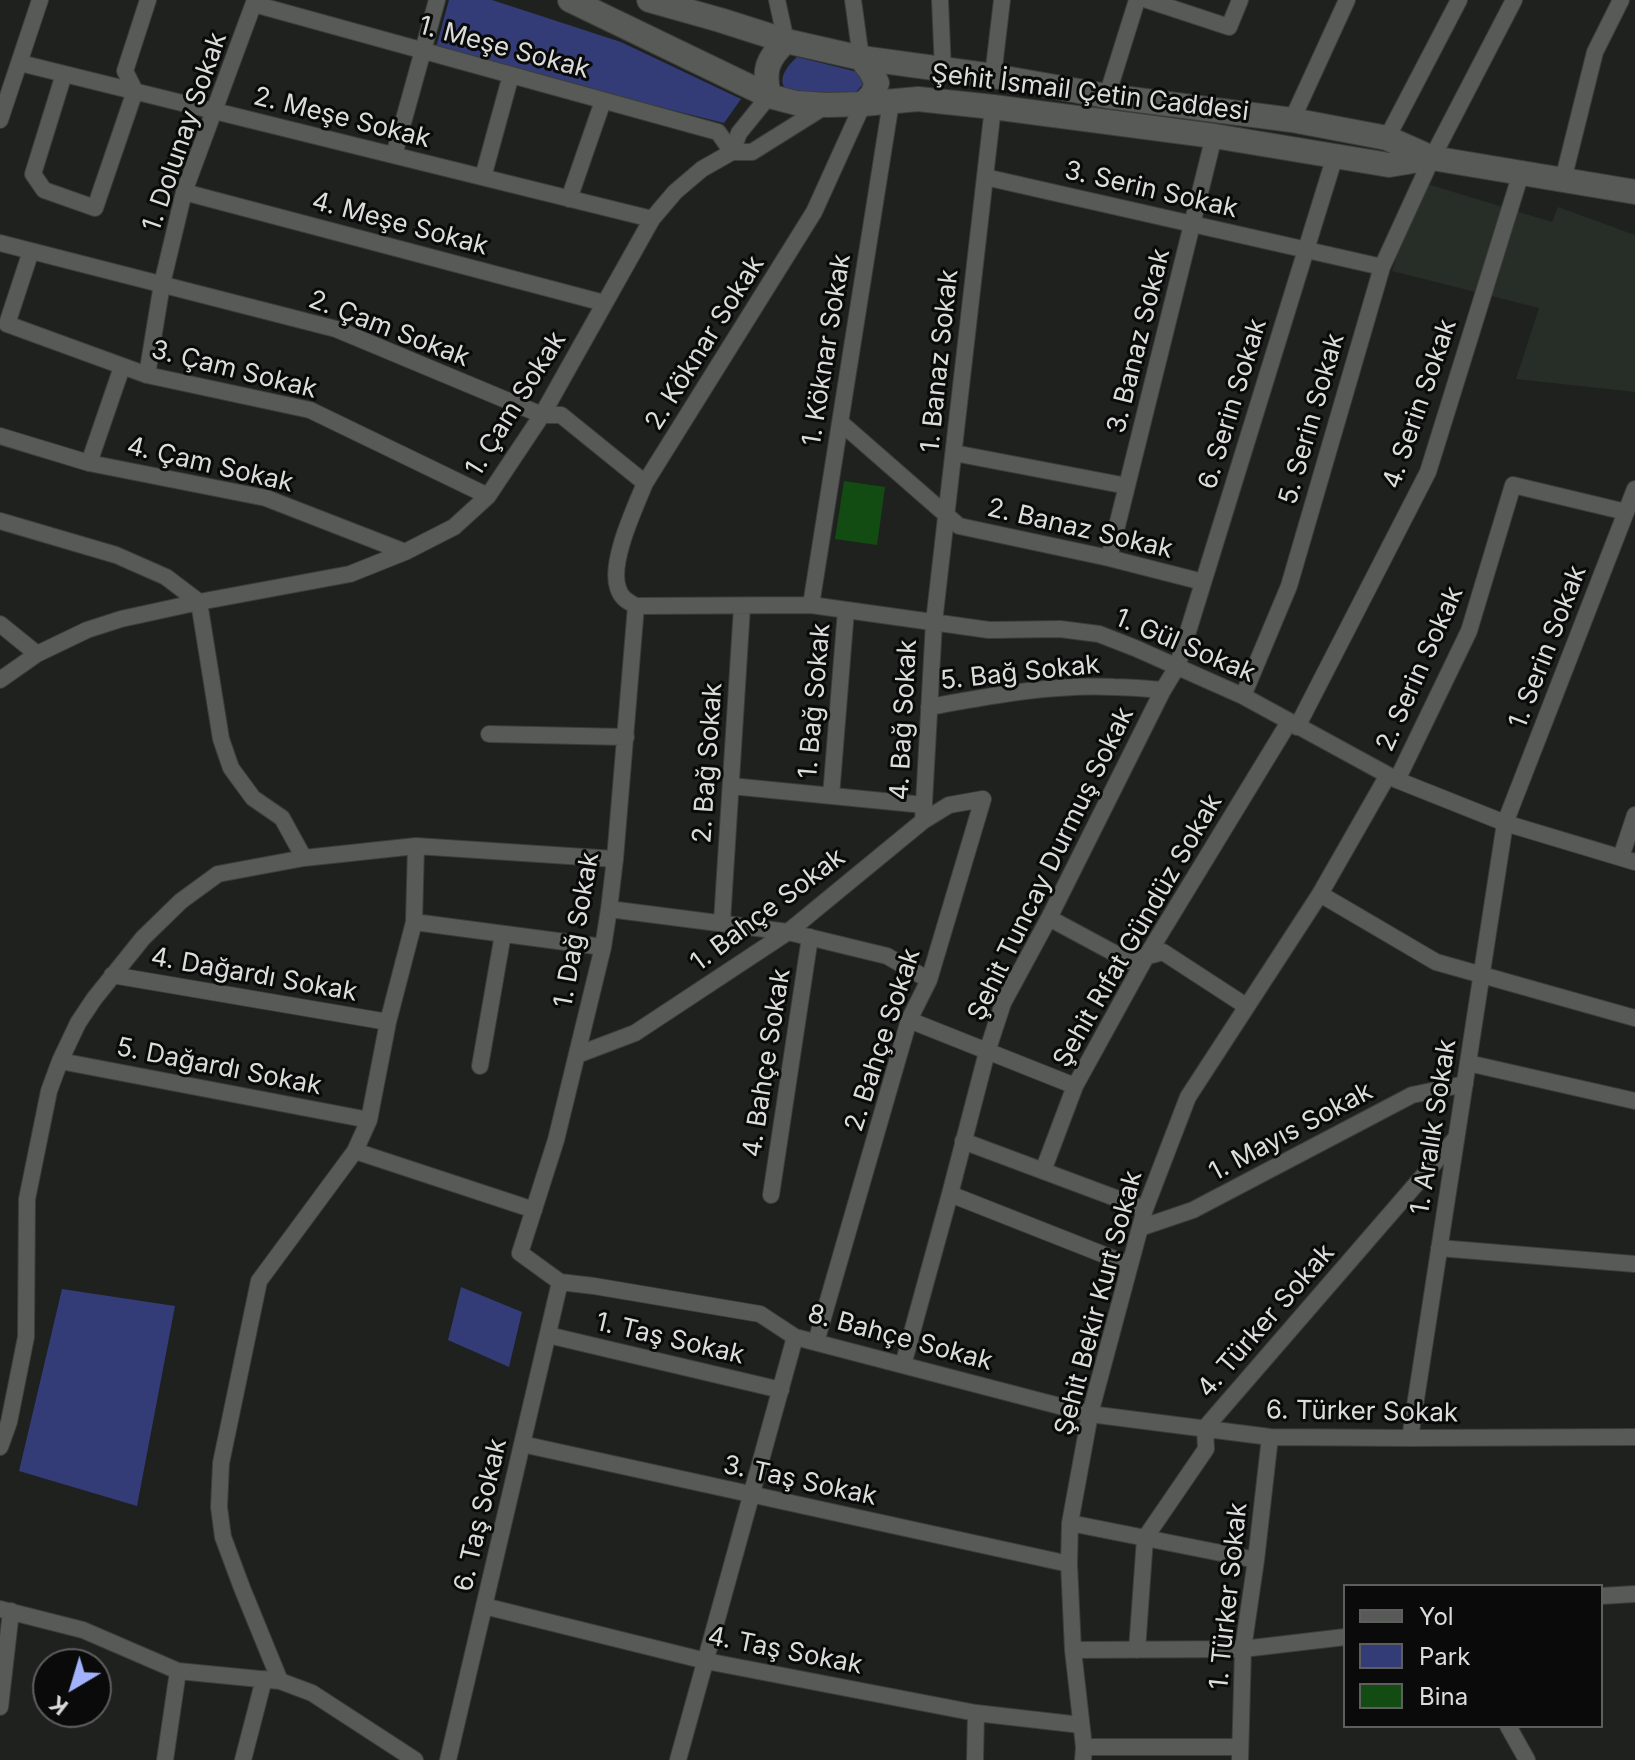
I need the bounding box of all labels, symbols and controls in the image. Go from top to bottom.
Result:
street label: 1. Meşe Sokak [415,10,593,86]
street label: 1. Dolunay Sokak [136,28,234,236]
street label: Şehit İsmail Çetin Caddesi [930,58,1250,128]
street label: 2. Meşe Sokak [250,81,434,155]
street label: 3. Serin Sokak [1061,155,1241,225]
street label: 4. Meşe Sokak [309,186,491,262]
street label: 3. Banaz Sokak [1101,246,1177,436]
street label: 2. Köknar Sokak [639,250,771,436]
street label: 1. Köknar Sokak [796,252,858,448]
street label: 1. Banaz Sokak [915,268,965,454]
street label: 2. Çam Sokak [304,284,474,374]
street label: 6. Serin Sokak [1192,315,1274,493]
street label: 4. Serin Sokak [1376,315,1464,493]
street label: 1. Çam Sokak [459,326,573,482]
street label: 5. Serin Sokak [1273,330,1351,508]
street label: 3. Çam Sokak [148,334,320,406]
street label: 4. Çam Sokak [124,431,296,499]
street label: 2. Banaz Sokak [984,493,1176,565]
street label: 1. Serin Sokak [1503,561,1593,733]
street label: 2. Serin Sokak [1370,582,1470,756]
street label: 1. Gül Sokak [1110,602,1260,690]
street label: 1. Bağ Sokak [793,622,837,780]
street label: 4. Bağ Sokak [884,639,924,801]
street label: 5. Bağ Sokak [939,649,1101,697]
street label: 2. Bağ Sokak [687,682,729,844]
street label: Şehit Tuncay Durmuş Sokak [961,702,1141,1026]
street label: Şehit Rıfat Gündüz Sokak [1047,789,1229,1073]
street label: 1. Bahçe Sokak [685,842,851,978]
street label: 1. Dağ Sokak [548,850,606,1010]
street label: 4. Dağardı Sokak [148,941,360,1009]
street label: 2. Bahçe Sokak [839,945,927,1135]
street label: 4. Bahçe Sokak [737,967,797,1159]
street label: 5. Dağardı Sokak [114,1032,324,1102]
street label: 1. Aralık Sokak [1405,1037,1463,1217]
street label: 1. Mayıs Sokak [1204,1076,1378,1188]
street label: Şehit Bekir Kurt Sokak [1049,1167,1149,1439]
street label: 4. Türker Sokak [1191,1238,1341,1404]
street label: 8. Bahçe Sokak [804,1298,996,1378]
street label: 1. Taş Sokak [593,1307,747,1371]
street label: 6. Türker Sokak [1266,1395,1458,1429]
street label: 6. Taş Sokak [448,1436,514,1594]
street label: 3. Taş Sokak [720,1450,880,1512]
street label: 1. Türker Sokak [1204,1501,1254,1691]
legend [1343,1584,1603,1728]
text: Yol [1419,1602,1454,1631]
street label: 4. Taş Sokak [705,1621,865,1681]
text: Park [1419,1642,1470,1671]
north arrow [32,1648,112,1728]
text: Bina [1419,1682,1468,1711]
text: K [44,1690,73,1720]

